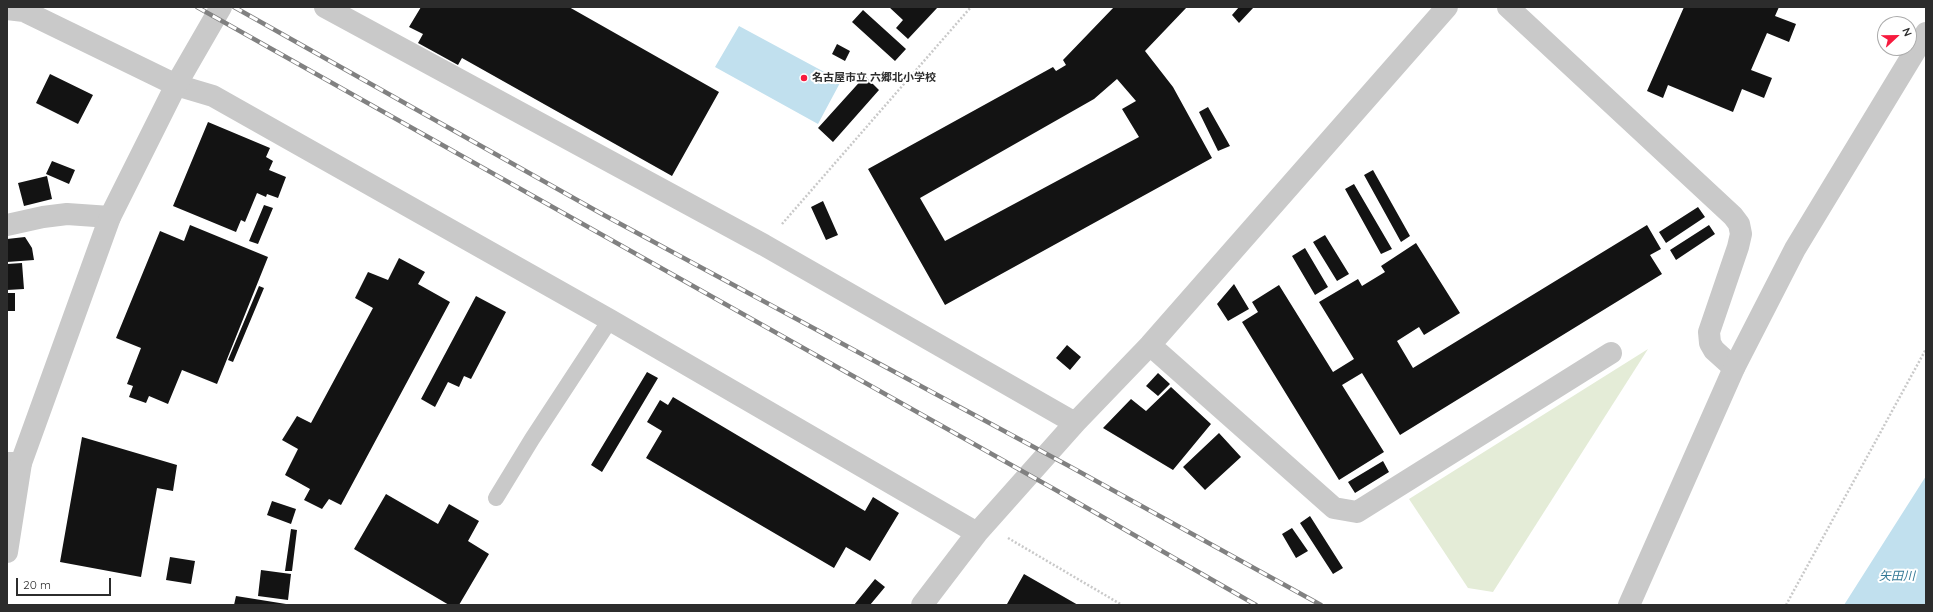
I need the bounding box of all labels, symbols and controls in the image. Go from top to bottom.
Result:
north arrow [1877,16,1917,56]
text: N [1899,26,1915,38]
place label: 名古屋市立 六郷北小学校 [812,71,936,85]
marker: 名古屋市立 六郷北小学校 [799,73,809,83]
water label: 矢田川 [1879,569,1915,583]
scale bar [18,570,113,596]
text: 20 m [23,577,51,592]

